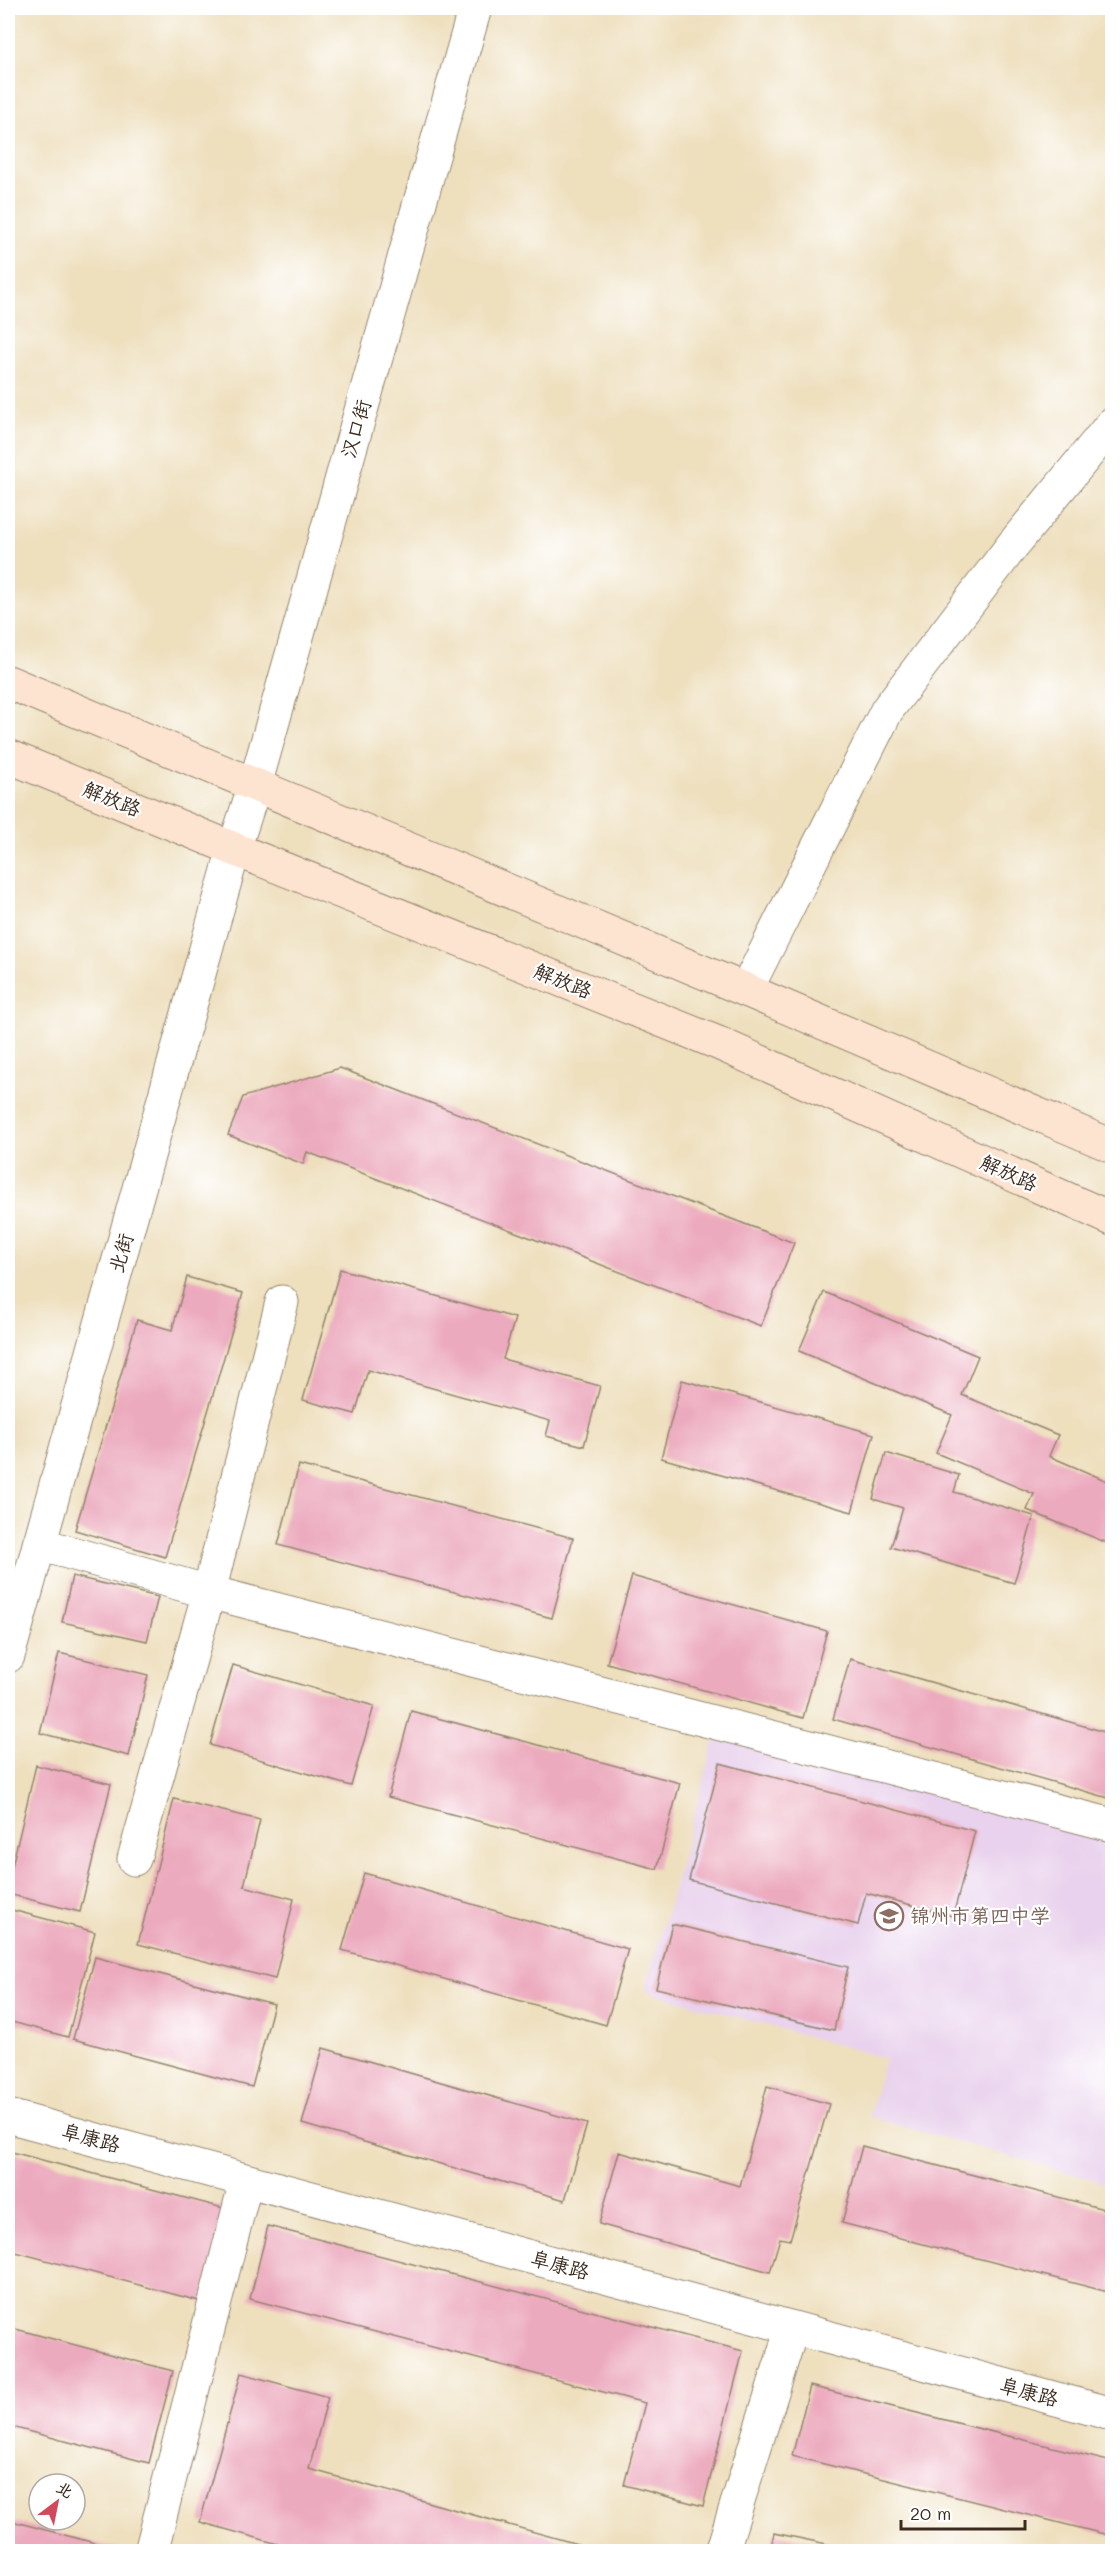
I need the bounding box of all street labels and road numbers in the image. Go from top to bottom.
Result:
street label: 汉口街 [334,396,376,461]
street label: 解放路 [80,775,146,822]
street label: 解放路 [531,957,597,1004]
street label: 解放路 [977,1148,1043,1197]
street label: 北街 [102,1230,138,1276]
street label: 阜康路 [59,2117,125,2158]
street label: 阜康路 [528,2244,594,2285]
street label: 阜康路 [997,2371,1063,2412]

